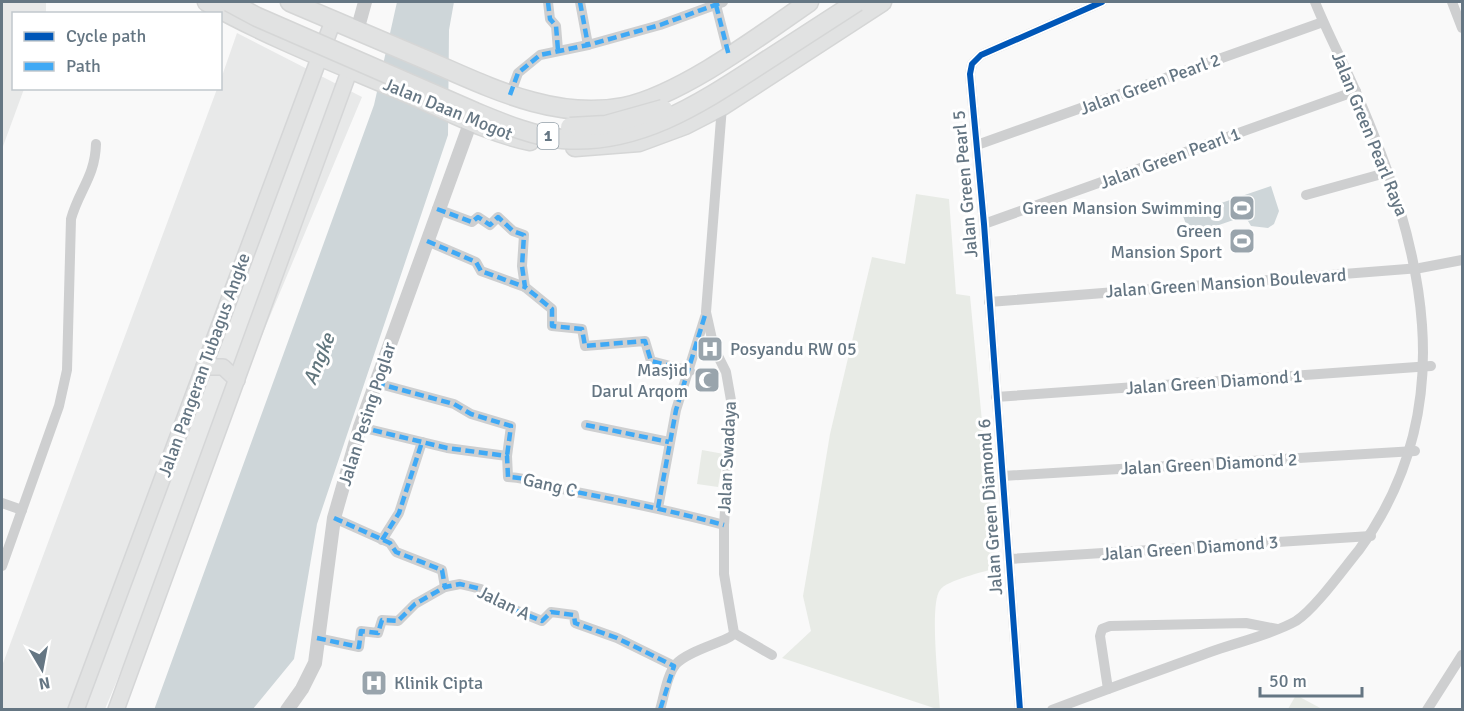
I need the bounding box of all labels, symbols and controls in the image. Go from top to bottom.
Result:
legend [12,12,222,90]
text: Cycle path [66,25,146,47]
street label: Jalan Green Pearl 2 [1077,48,1223,120]
street label: Jalan Green Pearl Raya [1327,49,1413,219]
text: Path [66,55,101,77]
street label: Jalan Daan Mogot [380,73,516,145]
street label: Jalan Green Pearl 5 [948,109,982,259]
street label: Jalan Green Pearl 1 [1097,122,1243,194]
road number: 1 [538,123,558,149]
sports icon: Green Mansion Swimming [1227,193,1257,223]
place label: Green Mansion Swimming [1022,197,1222,219]
place label: Green Mansion Sport [1110,220,1222,263]
sports icon: Green Mansion Sport [1227,226,1257,256]
street label: Jalan Pangeran Tubagus Angke [153,250,255,480]
street label: Jalan Green Mansion Boulevard [1105,264,1347,302]
water label: Angke [297,329,341,388]
hospital icon: Posyandu RW 05 [695,334,725,364]
place label: Posyandu RW 05 [730,338,857,360]
street label: Jalan Pesing Poglar [333,339,401,488]
place label: Masjid Darul Arqom [591,359,688,402]
mosque icon: Masjid Darul Arqom [692,365,722,395]
street label: Jalan Green Diamond 1 [1125,365,1303,399]
street label: Jalan Swadaya [713,400,741,514]
street label: Jalan Green Diamond 6 [973,418,1007,596]
street label: Jalan Green Diamond 2 [1120,448,1298,480]
street label: Gang C [521,468,579,502]
street label: Jalan Green Diamond 3 [1101,531,1279,565]
street label: Jalan A [474,581,534,625]
north arrow [12,639,72,699]
scale bar [1260,660,1362,698]
hospital icon: Klinik Cipta [359,668,389,698]
text: 50 m [1269,670,1307,692]
text: N [37,672,52,694]
place label: Klinik Cipta [394,672,483,694]

